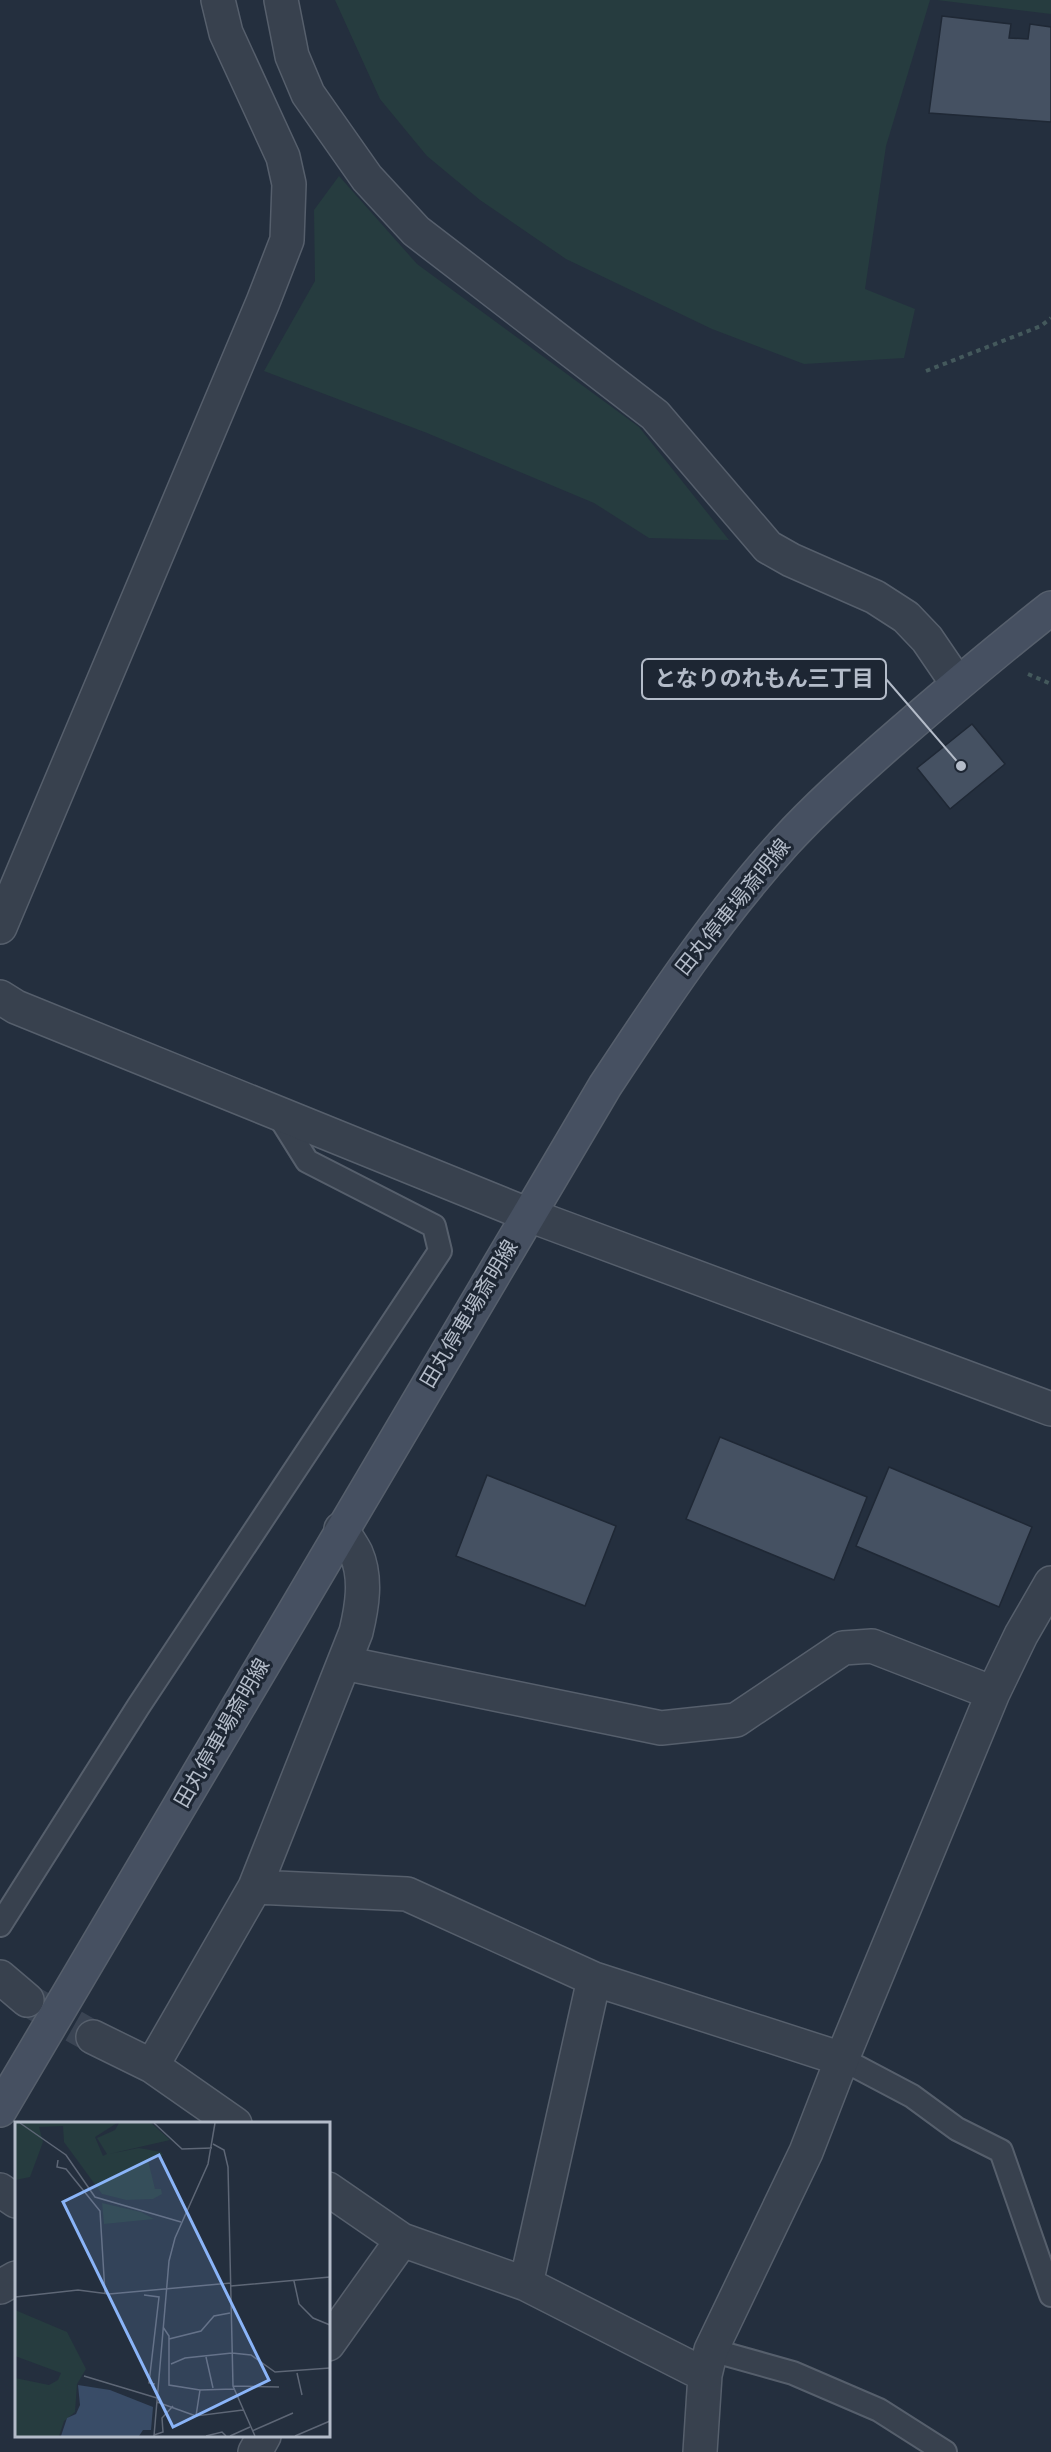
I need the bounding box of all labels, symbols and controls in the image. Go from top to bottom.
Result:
callout: となりのれもん三丁目 [642,659,886,699]
text: となりのれもん三丁目 [654,666,874,691]
street label: 田丸停車場斎明線 [671,834,795,980]
street label: 田丸停車場斎明線 [415,1236,523,1392]
street label: 田丸停車場斎明線 [170,1654,274,1812]
inset map [15,2122,330,2437]

